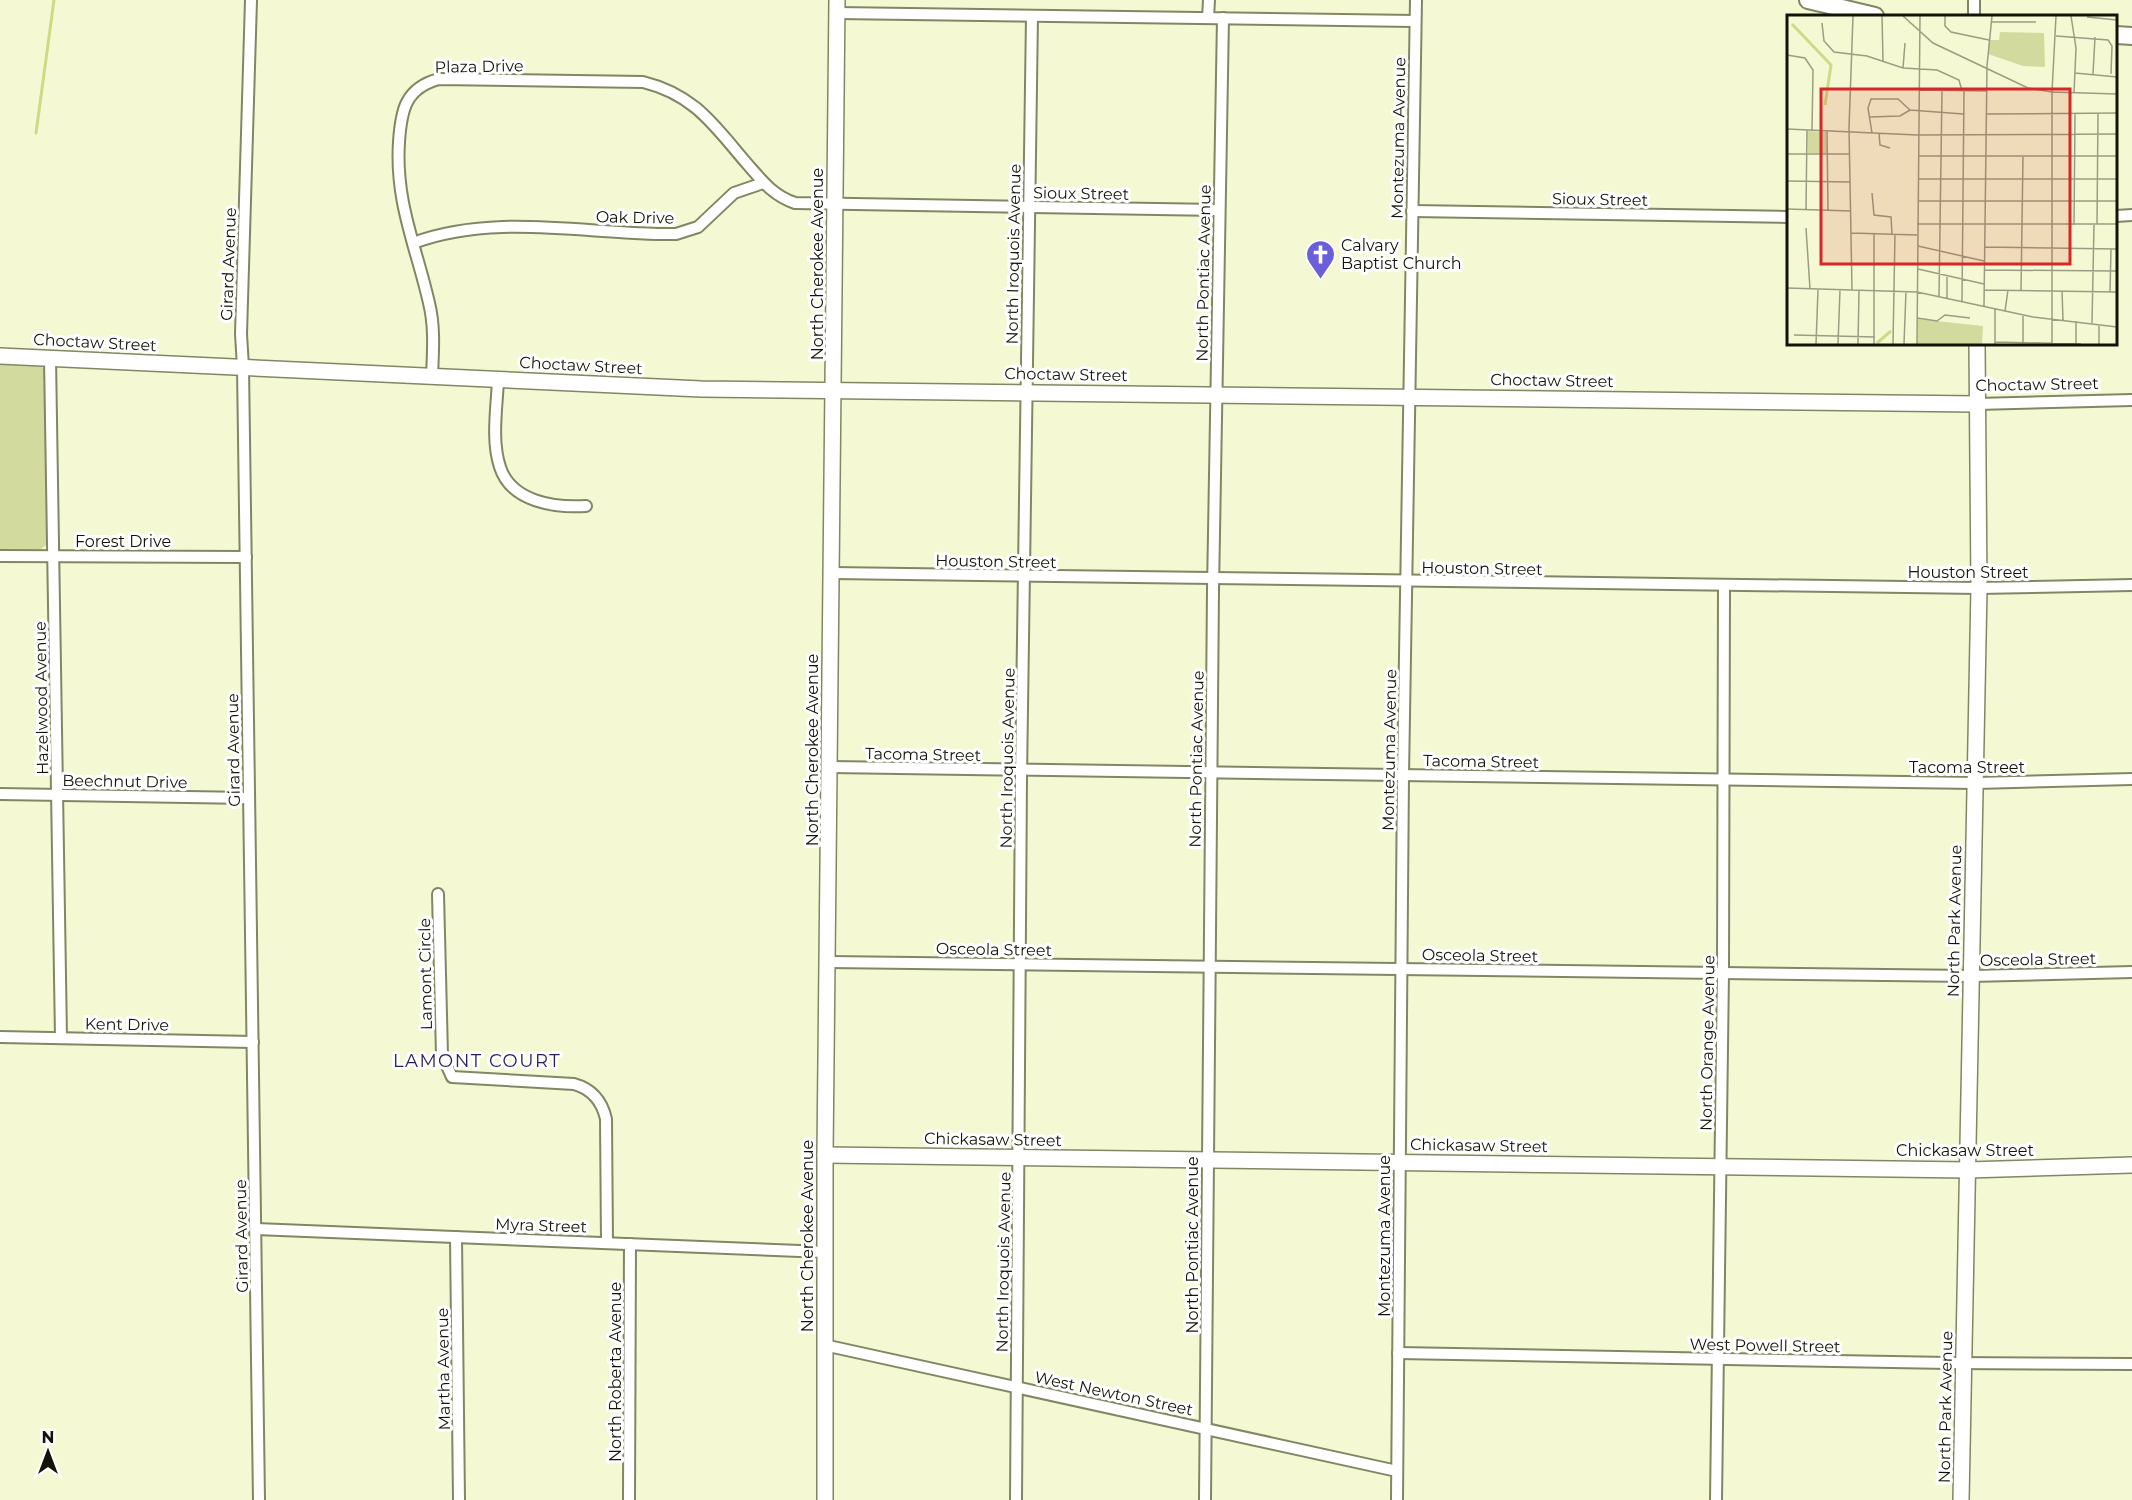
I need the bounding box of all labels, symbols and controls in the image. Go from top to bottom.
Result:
inset map [1787,15,2117,345]
street label: Plaza Drive [434,56,524,77]
street label: Montezuma Avenue [1388,57,1409,219]
street label: North Iroquois Avenue [1002,164,1025,344]
street label: North Cherokee Avenue [808,168,827,360]
street label: Sioux Street [1033,183,1130,204]
street label: North Pontiac Avenue [1192,184,1215,362]
street label: Sioux Street [1552,189,1649,210]
street label: Girard Avenue [217,207,240,321]
street label: Oak Drive [596,207,674,228]
place label: Calvary Baptist Church [1341,236,1461,273]
church icon: Calvary Baptist Church [1304,238,1336,280]
street label: Choctaw Street [33,330,158,355]
street label: Choctaw Street [519,353,644,378]
street label: Choctaw Street [1004,364,1128,385]
street label: Choctaw Street [1490,370,1614,391]
street label: Choctaw Street [1975,374,2099,395]
street label: Forest Drive [75,532,171,551]
street label: Houston Street [935,551,1057,572]
street label: Houston Street [1421,558,1543,579]
street label: Houston Street [1907,563,2029,582]
street label: Hazelwood Avenue [31,621,52,775]
street label: North Cherokee Avenue [803,654,822,846]
street label: North Iroquois Avenue [996,668,1019,848]
street label: Montezuma Avenue [1379,669,1400,831]
street label: North Pontiac Avenue [1185,670,1208,848]
street label: Girard Avenue [223,693,244,807]
street label: Tacoma Street [865,744,982,765]
street label: Tacoma Street [1423,751,1540,772]
street label: Tacoma Street [1909,758,2026,777]
street label: Beechnut Drive [62,771,188,792]
street label: North Park Avenue [1944,845,1965,997]
street label: Lamont Circle [415,918,436,1030]
street label: Osceola Street [936,939,1053,960]
street label: Osceola Street [1422,945,1539,966]
street label: Osceola Street [1980,949,2097,970]
street label: North Orange Avenue [1696,955,1719,1131]
street label: Kent Drive [85,1014,169,1035]
district label: LAMONT COURT [393,1050,561,1072]
street label: Chickasaw Street [924,1129,1063,1150]
street label: Chickasaw Street [1410,1135,1549,1156]
street label: North Cherokee Avenue [798,1140,817,1332]
street label: Chickasaw Street [1896,1141,2034,1160]
street label: Montezuma Avenue [1375,1155,1394,1317]
street label: North Pontiac Avenue [1183,1156,1202,1334]
street label: North Iroquois Avenue [992,1172,1015,1352]
street label: Girard Avenue [231,1179,252,1293]
street label: Myra Street [495,1214,588,1237]
street label: North Roberta Avenue [606,1282,625,1462]
street label: Martha Avenue [433,1307,454,1430]
street label: North Park Avenue [1935,1331,1956,1483]
street label: West Powell Street [1689,1335,1841,1356]
street label: West Newton Street [1033,1367,1195,1420]
north arrow [18,1422,78,1482]
text: N [42,1428,54,1447]

